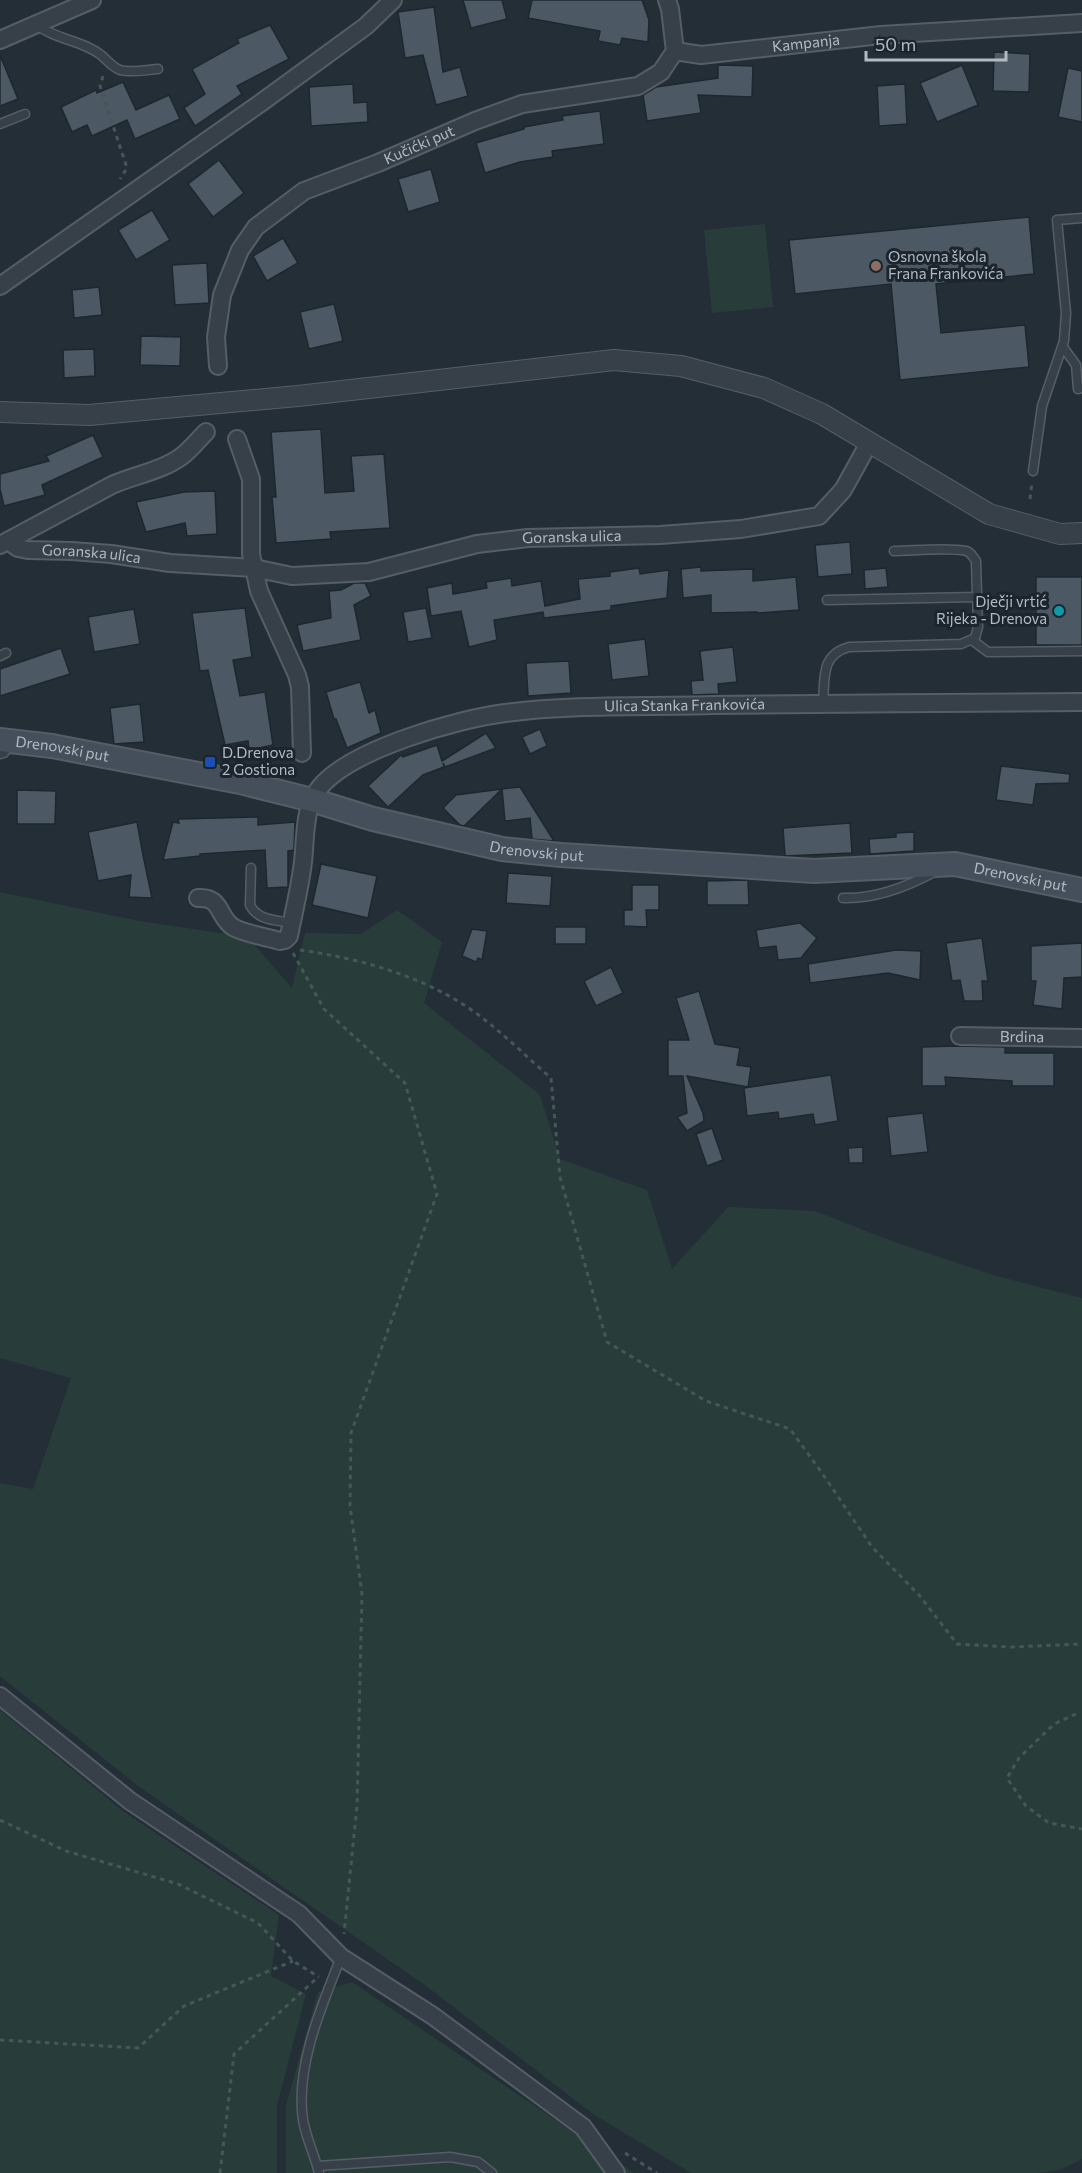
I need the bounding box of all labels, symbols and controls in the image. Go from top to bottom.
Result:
scale bar [866,24,1006,62]
street label: Kampanja [771,30,841,55]
text: 50 m [875,33,916,55]
street label: Kučićki put [381,121,457,167]
place label: Osnovna škola Frana Frankovića [888,247,1003,282]
marker: Osnovna škola Frana Frankovića [869,259,883,273]
street label: Goranska ulica [521,526,622,547]
street label: Goranska ulica [42,540,142,566]
place label: Dječji vrtić Rijeka - Drenova [936,592,1047,627]
marker: Dječji vrtić Rijeka - Drenova [1052,604,1066,618]
street label: Ulica Stanka Frankovića [604,694,765,714]
street label: Drenovski put [15,732,111,765]
place label: D.Drenova 2 Gostiona [222,743,295,778]
marker: D.Drenova 2 Gostiona [203,755,217,769]
street label: Drenovski put [488,836,584,864]
street label: Drenovski put [972,858,1069,895]
street label: Brdina [1000,1027,1044,1045]

